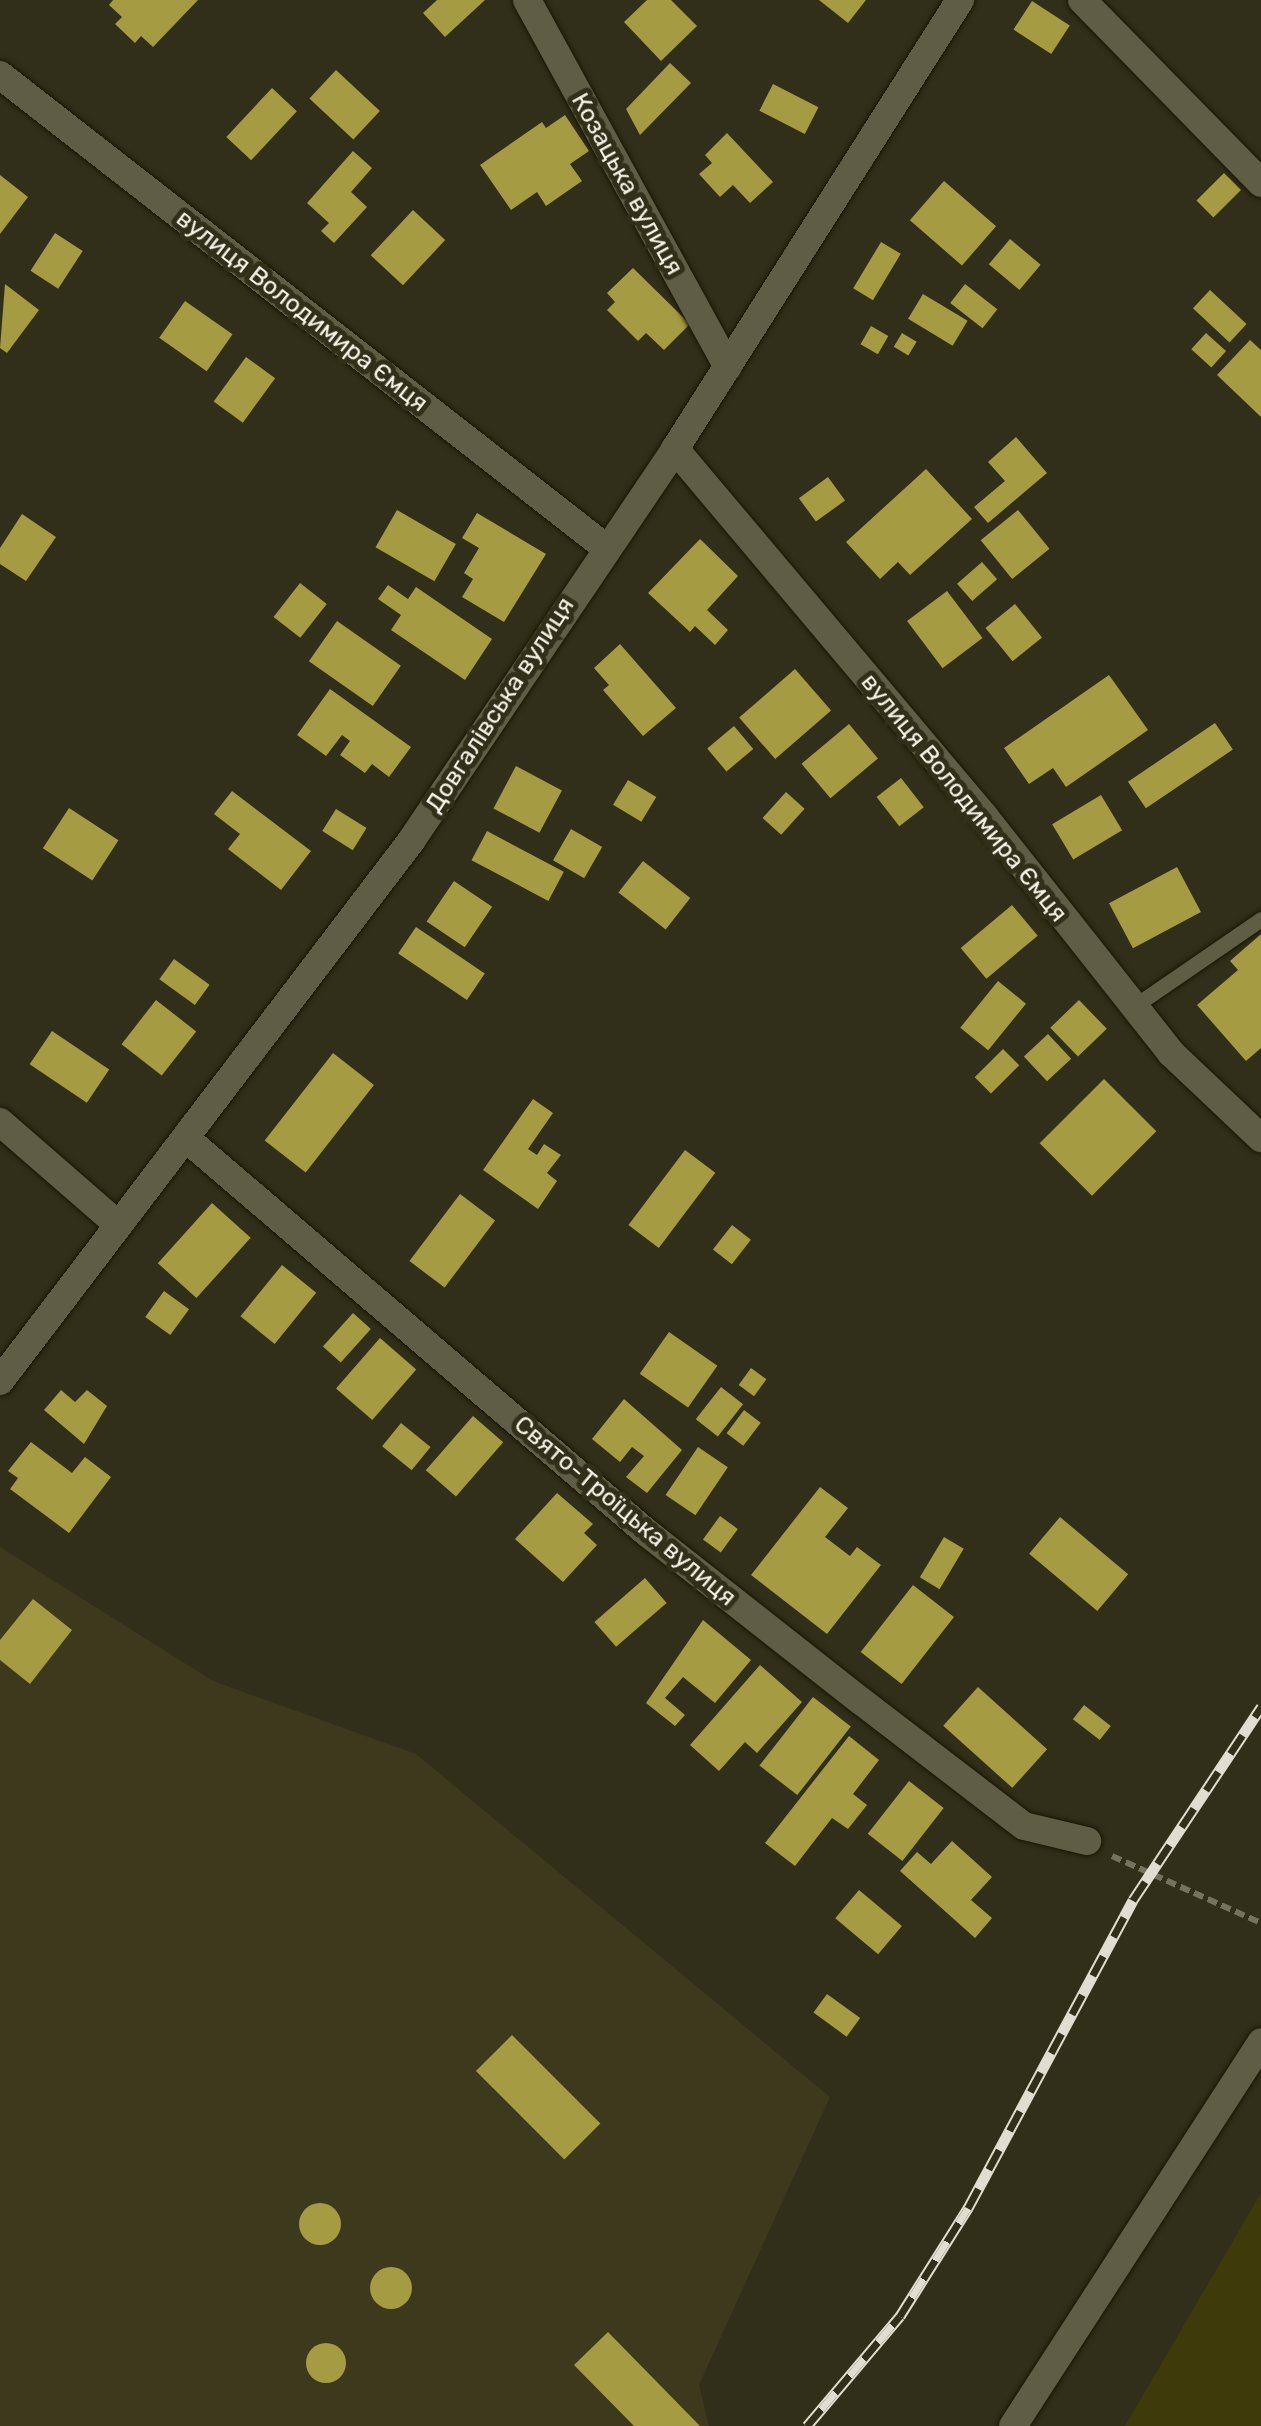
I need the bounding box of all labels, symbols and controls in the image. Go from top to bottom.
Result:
street label: Козацька вулиця [565,88,689,280]
street label: вулиця Володимира Ємця [170,203,434,419]
street label: Довгалівська вулиця [419,592,581,818]
street label: вулиця Володимира Ємця [854,668,1074,928]
street label: Свято-Троїцька вулиця [508,1409,742,1613]

